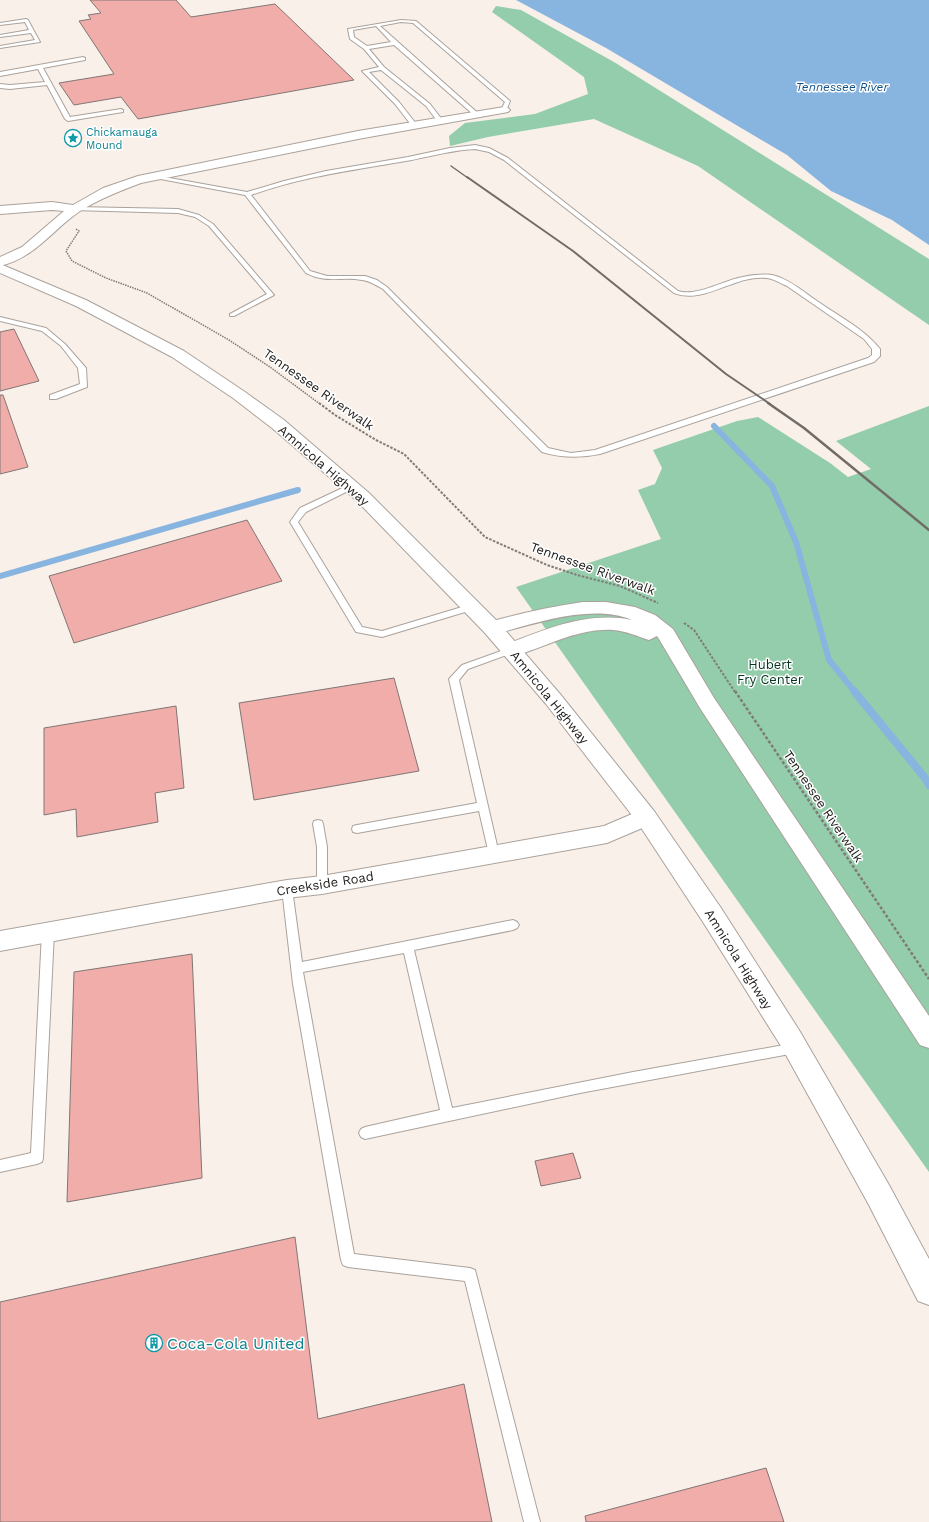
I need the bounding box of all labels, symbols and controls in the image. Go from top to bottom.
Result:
water label: Tennessee River [796,80,889,94]
place label: Chickamauga Mound [86,126,157,152]
place icon: Chickamauga Mound [63,128,83,148]
street label: Tennessee Riverwalk [260,345,377,434]
street label: Amnicola Highway [275,422,372,509]
street label: Tennessee Riverwalk [528,539,658,598]
street label: Amnicola Highway [507,648,592,747]
park label: Hubert Fry Center [737,657,803,687]
street label: Tennessee Riverwalk [781,747,867,866]
street label: Creekside Road [275,868,375,899]
street label: Amnicola Highway [702,906,776,1012]
building icon: Coca-Cola United [144,1333,164,1353]
place label: Coca-Cola United [167,1334,304,1353]

